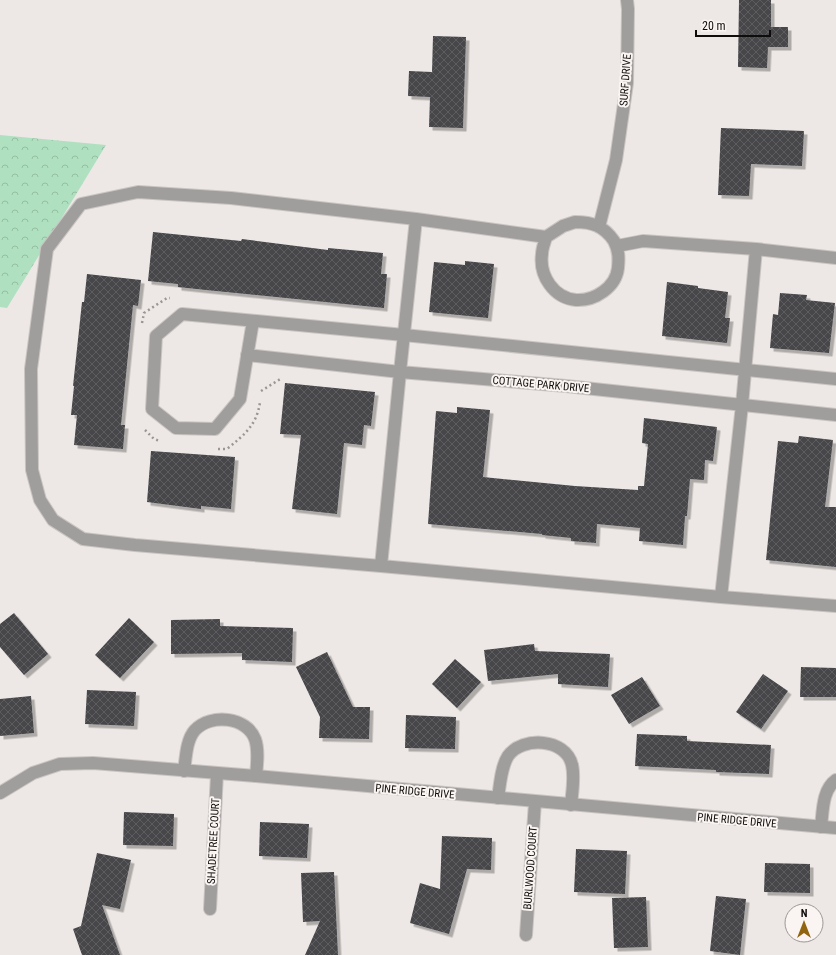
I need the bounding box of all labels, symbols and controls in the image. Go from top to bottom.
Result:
scale bar [696,12,770,38]
text: 20 m [702,19,726,33]
street label: SURF DRIVE [617,53,634,106]
street label: COTTAGE PARK DRIVE [492,374,590,395]
street label: PINE RIDGE DRIVE [375,782,456,801]
street label: SHADETREE COURT [205,797,222,884]
street label: PINE RIDGE DRIVE [697,811,778,830]
street label: BURLWOOD COURT [521,826,540,910]
north arrow [784,903,824,943]
text: N [801,907,808,920]

